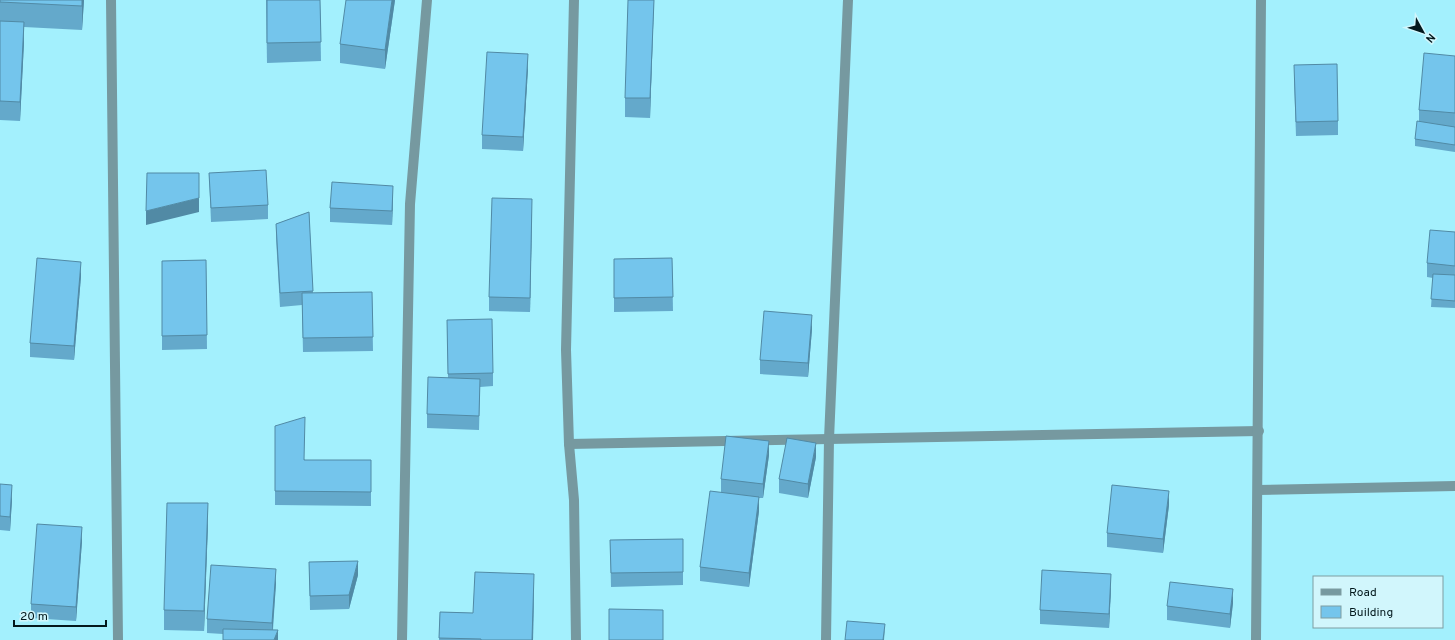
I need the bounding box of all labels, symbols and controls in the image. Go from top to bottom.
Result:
north arrow [1403,12,1443,52]
text: N [1422,30,1438,45]
legend [1313,576,1443,628]
text: Road [1349,585,1377,601]
scale bar [14,602,106,628]
text: Building [1349,605,1393,621]
text: 20 m [20,609,48,625]

